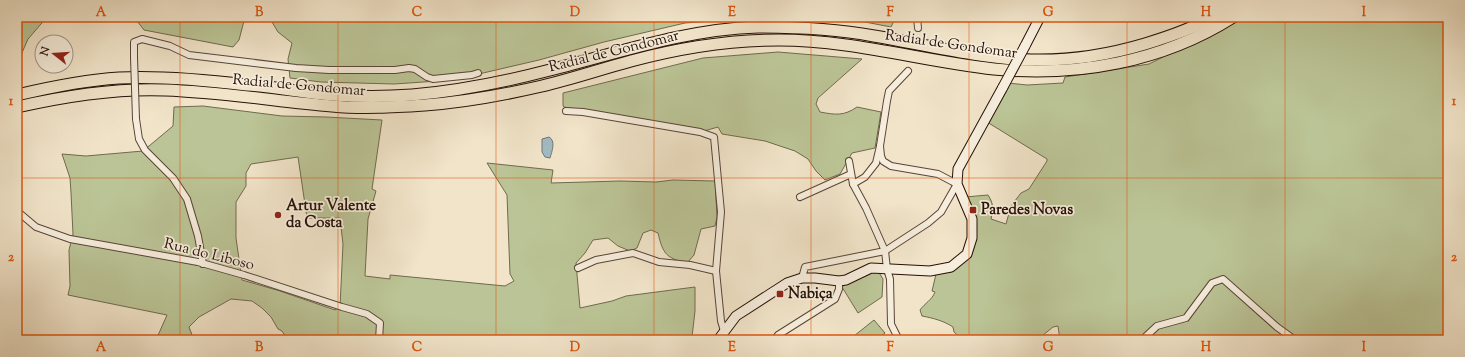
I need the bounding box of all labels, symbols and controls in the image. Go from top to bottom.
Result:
text: A [96,4,107,22]
text: B [255,4,264,22]
text: C [412,4,422,22]
text: D [570,4,580,22]
text: E [728,4,736,22]
text: F [886,4,894,22]
text: G [1043,4,1054,22]
text: H [1201,4,1212,22]
text: I [1362,4,1367,22]
street label: Radial de Gondomar [883,25,1019,65]
street label: Radial de Gondomar [547,26,682,78]
north arrow [34,34,74,74]
text: N [36,45,54,59]
street label: Radial de Gondomar [232,70,367,102]
text: 1 [9,93,14,111]
text: 1 [1452,93,1457,111]
place label: Artur Valente da Costa [286,196,376,234]
place label: Paredes Novas [981,200,1073,221]
marker: Paredes Novas [968,205,978,215]
marker: Artur Valente da Costa [273,210,283,220]
street label: Rua do Liboso [162,234,256,276]
text: 2 [8,249,15,267]
text: 2 [1451,249,1458,267]
place label: Nabiça [788,284,833,305]
marker: Nabiça [775,289,785,299]
text: A [96,339,107,357]
text: B [255,339,264,357]
text: C [412,339,422,357]
text: D [570,339,580,357]
text: E [728,339,736,357]
text: F [886,339,894,357]
text: G [1043,339,1054,357]
text: H [1201,339,1212,357]
text: I [1362,339,1367,357]

